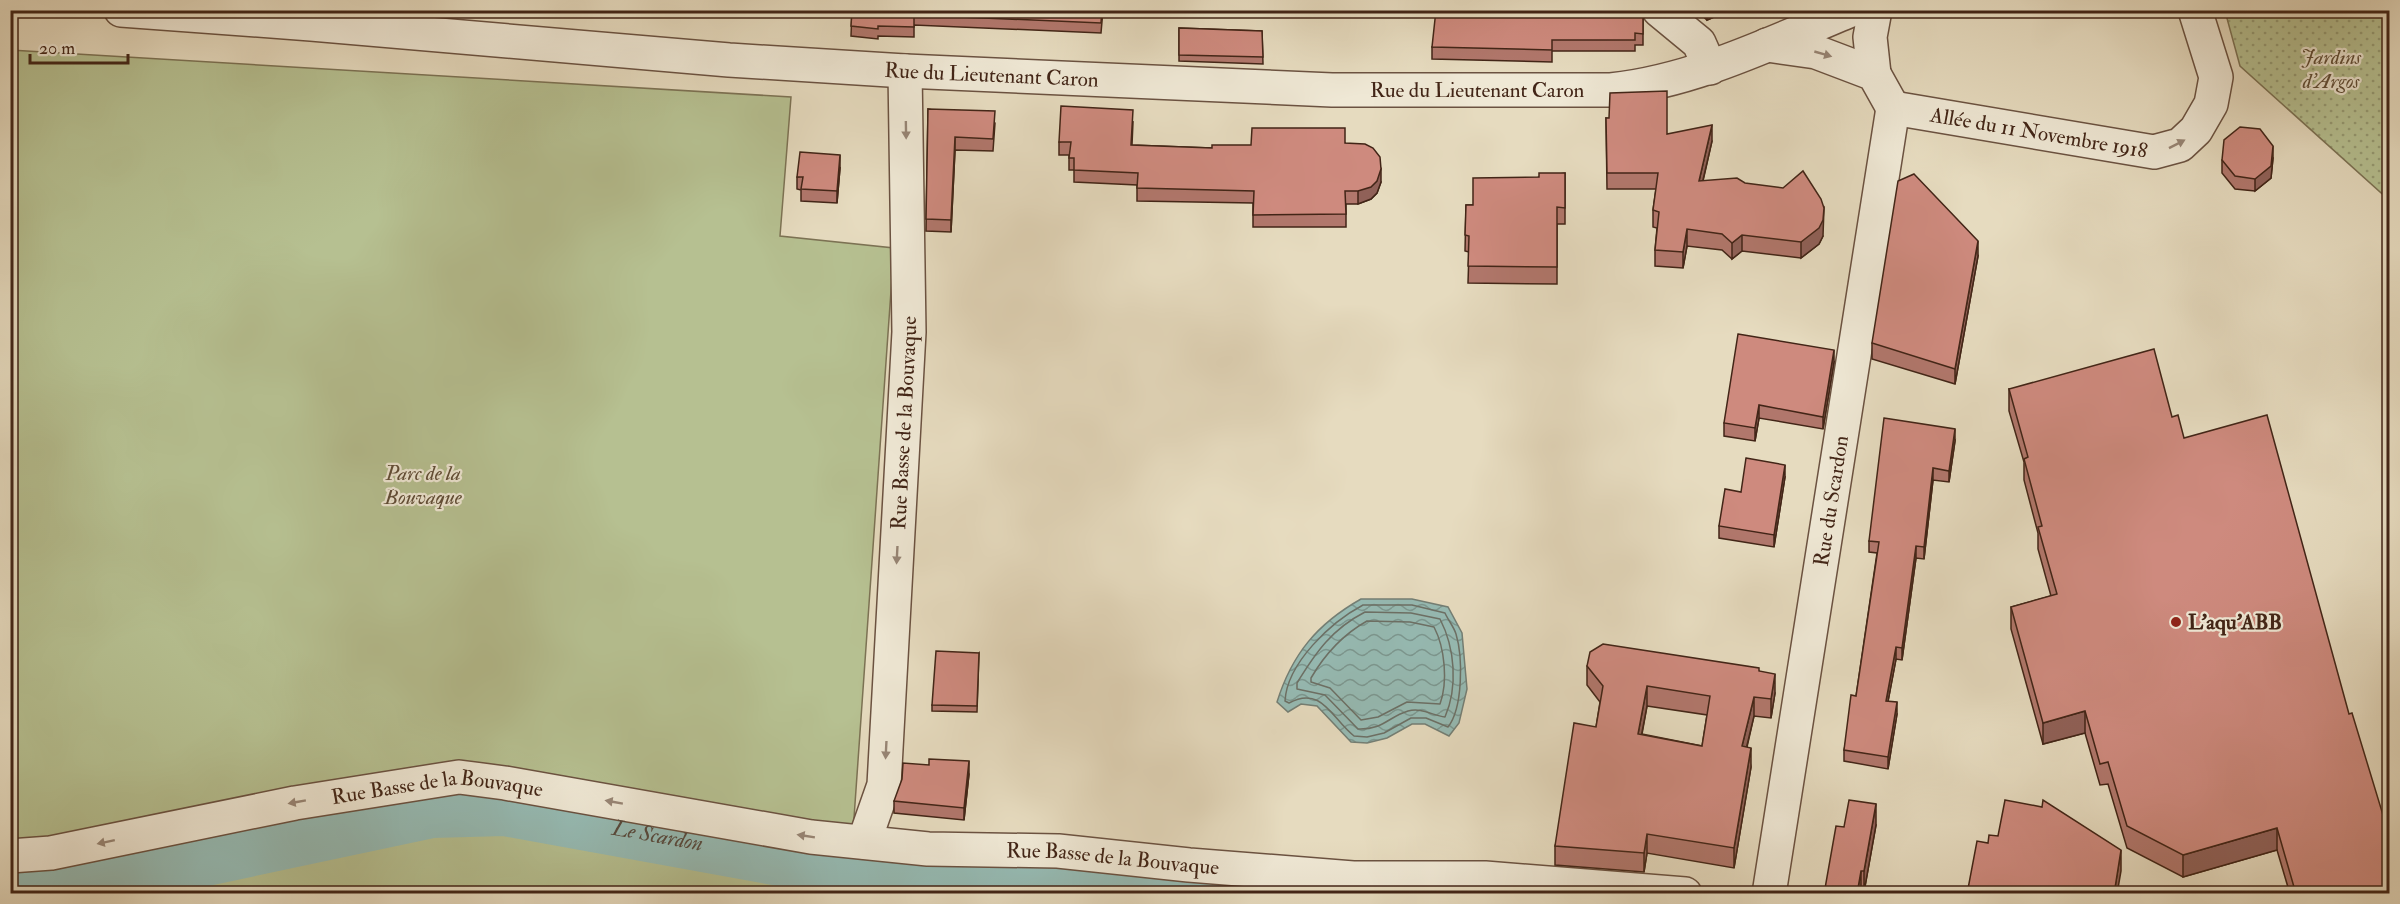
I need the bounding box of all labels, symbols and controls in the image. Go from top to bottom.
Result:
scale bar [30,27,128,65]
text: 20 m [39,37,75,60]
park label: Jardins d'Argos [2301,44,2362,95]
one-way arrow [1814,50,1832,59]
street label: Rue du Lieutenant Caron [884,57,1099,94]
street label: Rue du Lieutenant Caron [1370,77,1585,104]
street label: Allée du 11 Novembre 1918 [1927,101,2150,165]
one-way arrow [901,120,911,139]
one-way arrow [2169,139,2186,149]
street label: Rue Basse de la Bouvaque [885,316,923,531]
street label: Rue du Scardon [1808,433,1855,568]
park label: Parc de la Bouvaque [383,460,463,511]
one-way arrow [892,546,901,565]
place label: L'aqu'ABB [2188,609,2282,636]
marker: L'aqu'ABB [2169,615,2183,629]
one-way arrow [881,741,891,760]
street label: Rue Basse de la Bouvaque [329,764,545,811]
one-way arrow [604,797,623,806]
one-way arrow [287,798,306,807]
water label: Le Scardon [609,814,705,858]
one-way arrow [796,831,815,840]
one-way arrow [96,837,115,847]
street label: Rue Basse de la Bouvaque [1006,837,1220,881]

